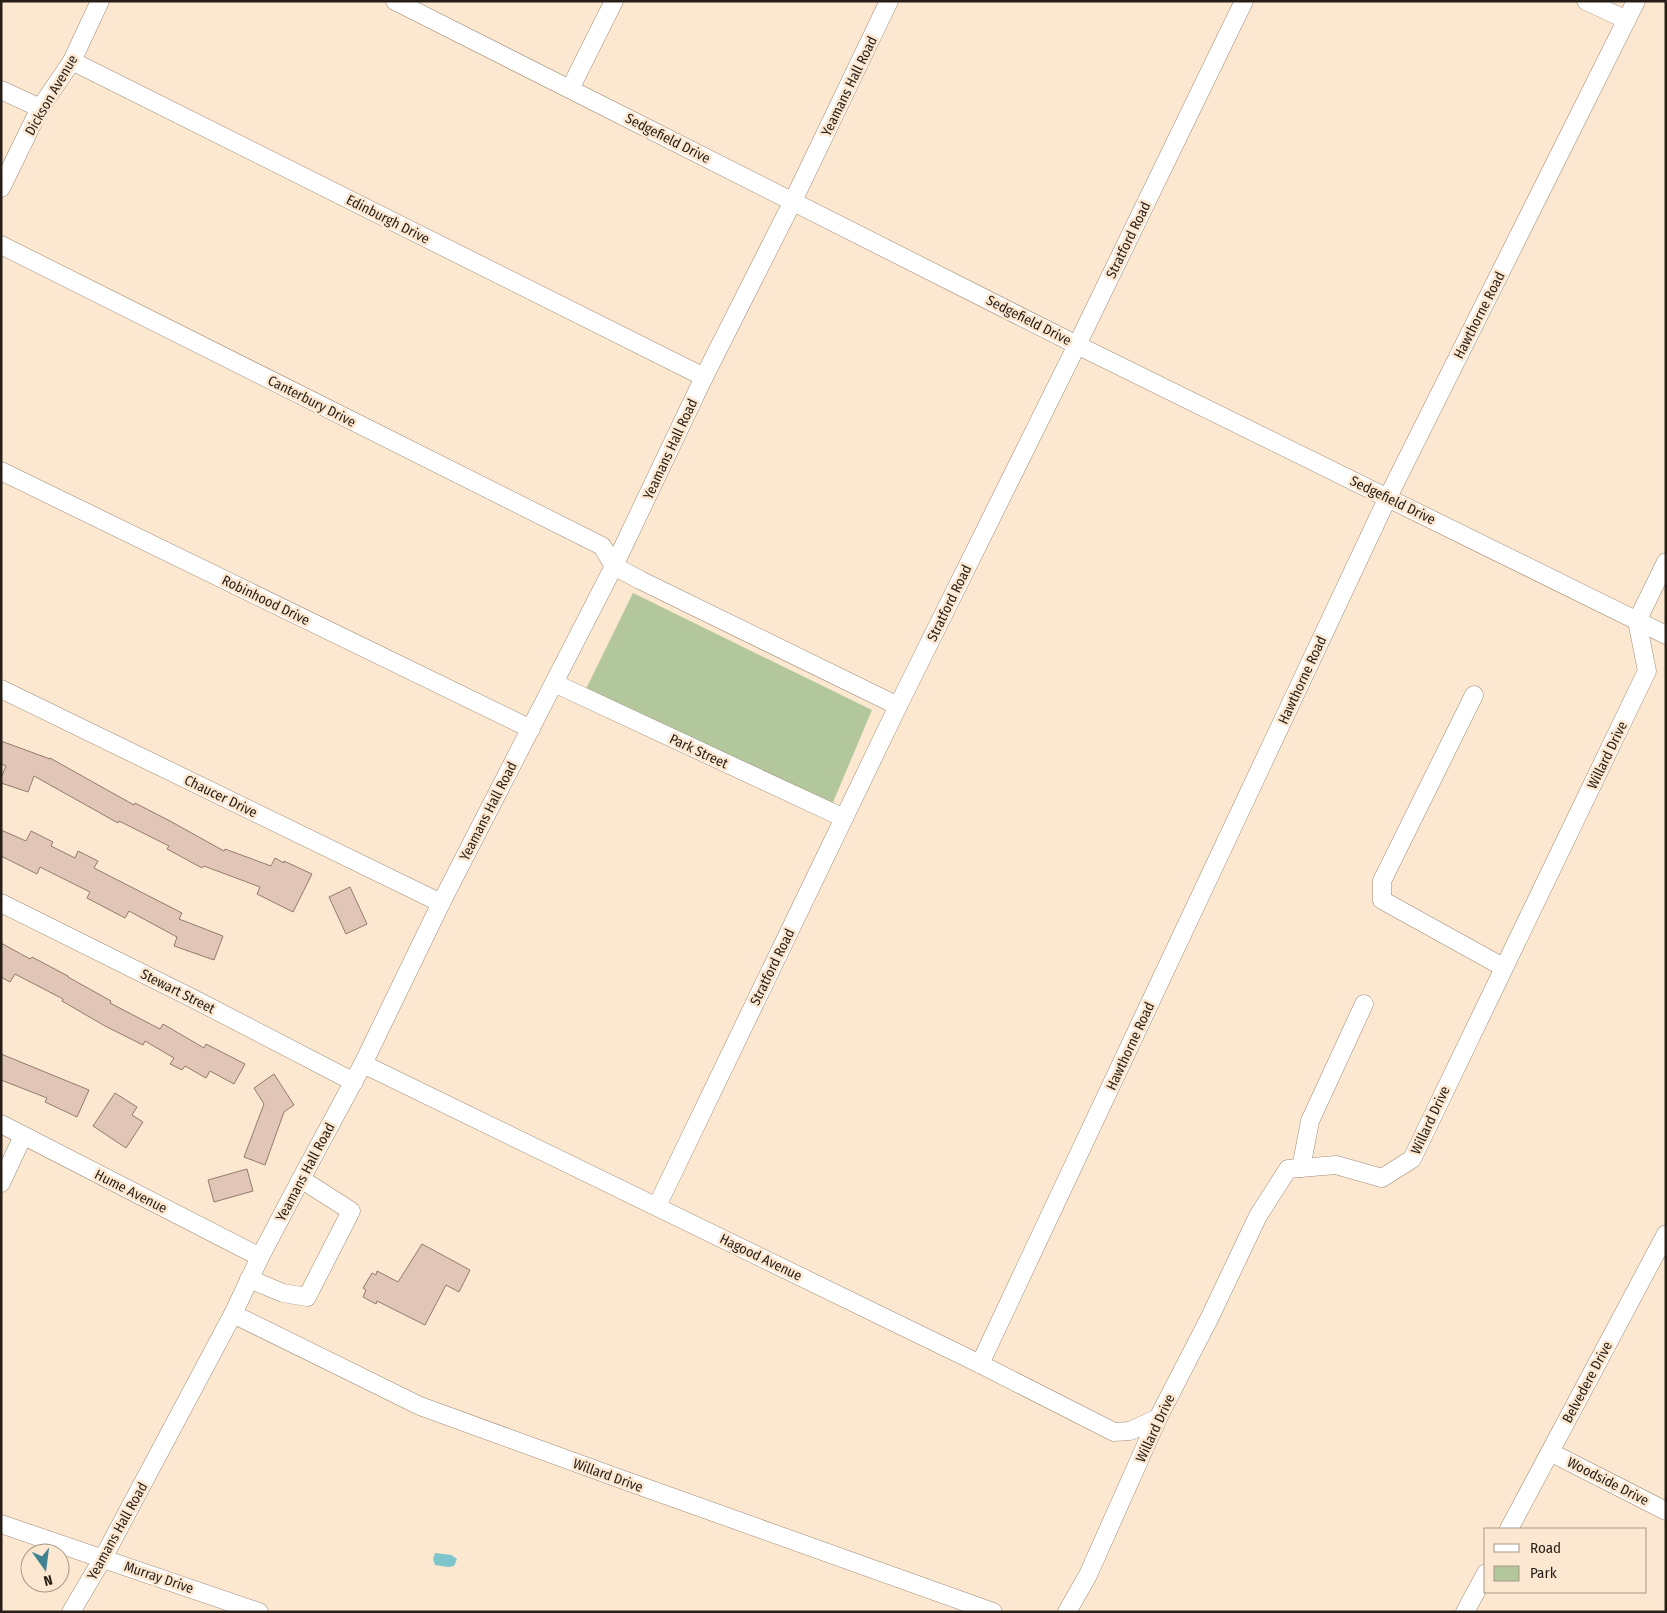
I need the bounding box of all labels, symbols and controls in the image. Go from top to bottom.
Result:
street label: Yeamans Hall Road [818,34,881,139]
street label: Dickson Avenue [22,52,81,139]
street label: Sedgefield Drive [623,110,713,167]
street label: Edinburgh Drive [343,191,432,248]
street label: Stratford Road [1103,199,1154,281]
street label: Hawthorne Road [1450,269,1509,362]
street label: Sedgefield Drive [984,292,1074,349]
street label: Canterbury Drive [265,372,359,431]
street label: Yeamans Hall Road [640,396,701,502]
street label: Sedgefield Drive [1347,472,1438,528]
street label: Stratford Road [924,562,975,644]
street label: Robinhood Drive [219,572,313,629]
street label: Hawthorne Road [1275,633,1330,727]
street label: Willard Drive [1584,719,1631,792]
street label: Park Street [667,731,731,773]
street label: Yeamans Hall Road [456,759,521,864]
street label: Chaucer Drive [182,771,260,821]
street label: Stratford Road [747,926,798,1008]
street label: Stewart Street [138,965,218,1018]
street label: Hawthorne Road [1103,999,1158,1093]
street label: Willard Drive [1407,1083,1454,1157]
street label: Yeamans Hall Road [272,1120,339,1224]
street label: Hume Avenue [92,1166,170,1217]
street label: Hagood Avenue [717,1230,805,1285]
street label: Belvedere Drive [1559,1338,1616,1426]
street label: Willard Drive [1132,1391,1179,1465]
street label: Woodside Drive [1564,1454,1652,1509]
street label: Willard Drive [571,1455,645,1496]
street label: Yeamans Hall Road [84,1479,151,1583]
legend [1484,1528,1647,1593]
text: Road [1530,1539,1561,1557]
north arrow [20,1543,70,1593]
street label: Murray Drive [122,1558,196,1597]
text: Park [1530,1564,1557,1582]
text: N [42,1571,54,1589]

